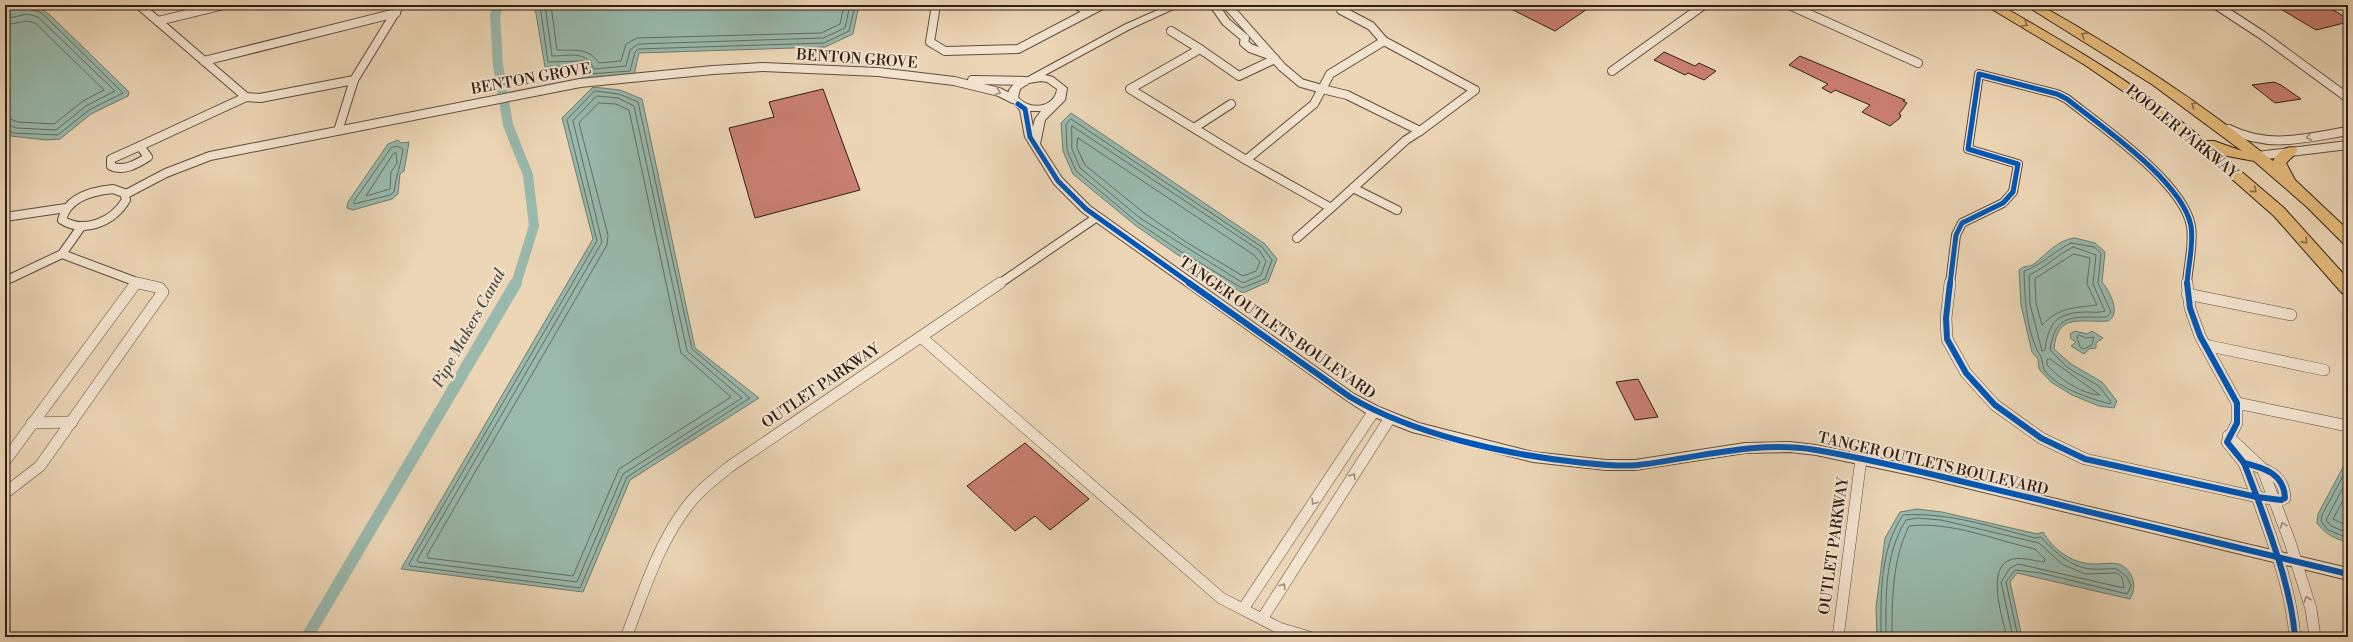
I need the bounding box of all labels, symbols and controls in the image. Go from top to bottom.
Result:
one-way arrow [2021,19,2028,26]
one-way arrow [2081,32,2088,40]
street label: BENTON GROVE [795,45,918,73]
street label: BENTON GROVE [469,59,592,99]
street label: POOLER PARKWAY [2122,81,2243,184]
one-way arrow [994,87,1001,96]
one-way arrow [2191,103,2198,110]
one-way arrow [2306,132,2313,141]
one-way arrow [2249,186,2257,193]
one-way arrow [2300,236,2307,243]
street label: TANGER OUTLETS BOULEVARD [1175,253,1379,403]
water label: Pipe Makers Canal [428,264,510,392]
street label: OUTLET PARKWAY [758,339,885,433]
street label: TANGER OUTLETS BOULEVARD [1816,428,2050,500]
one-way arrow [1348,474,1355,481]
street label: OUTLET PARKWAY [1815,475,1853,616]
one-way arrow [1311,498,1319,505]
one-way arrow [2280,522,2288,529]
one-way arrow [1278,583,1286,590]
one-way arrow [2303,596,2312,603]

